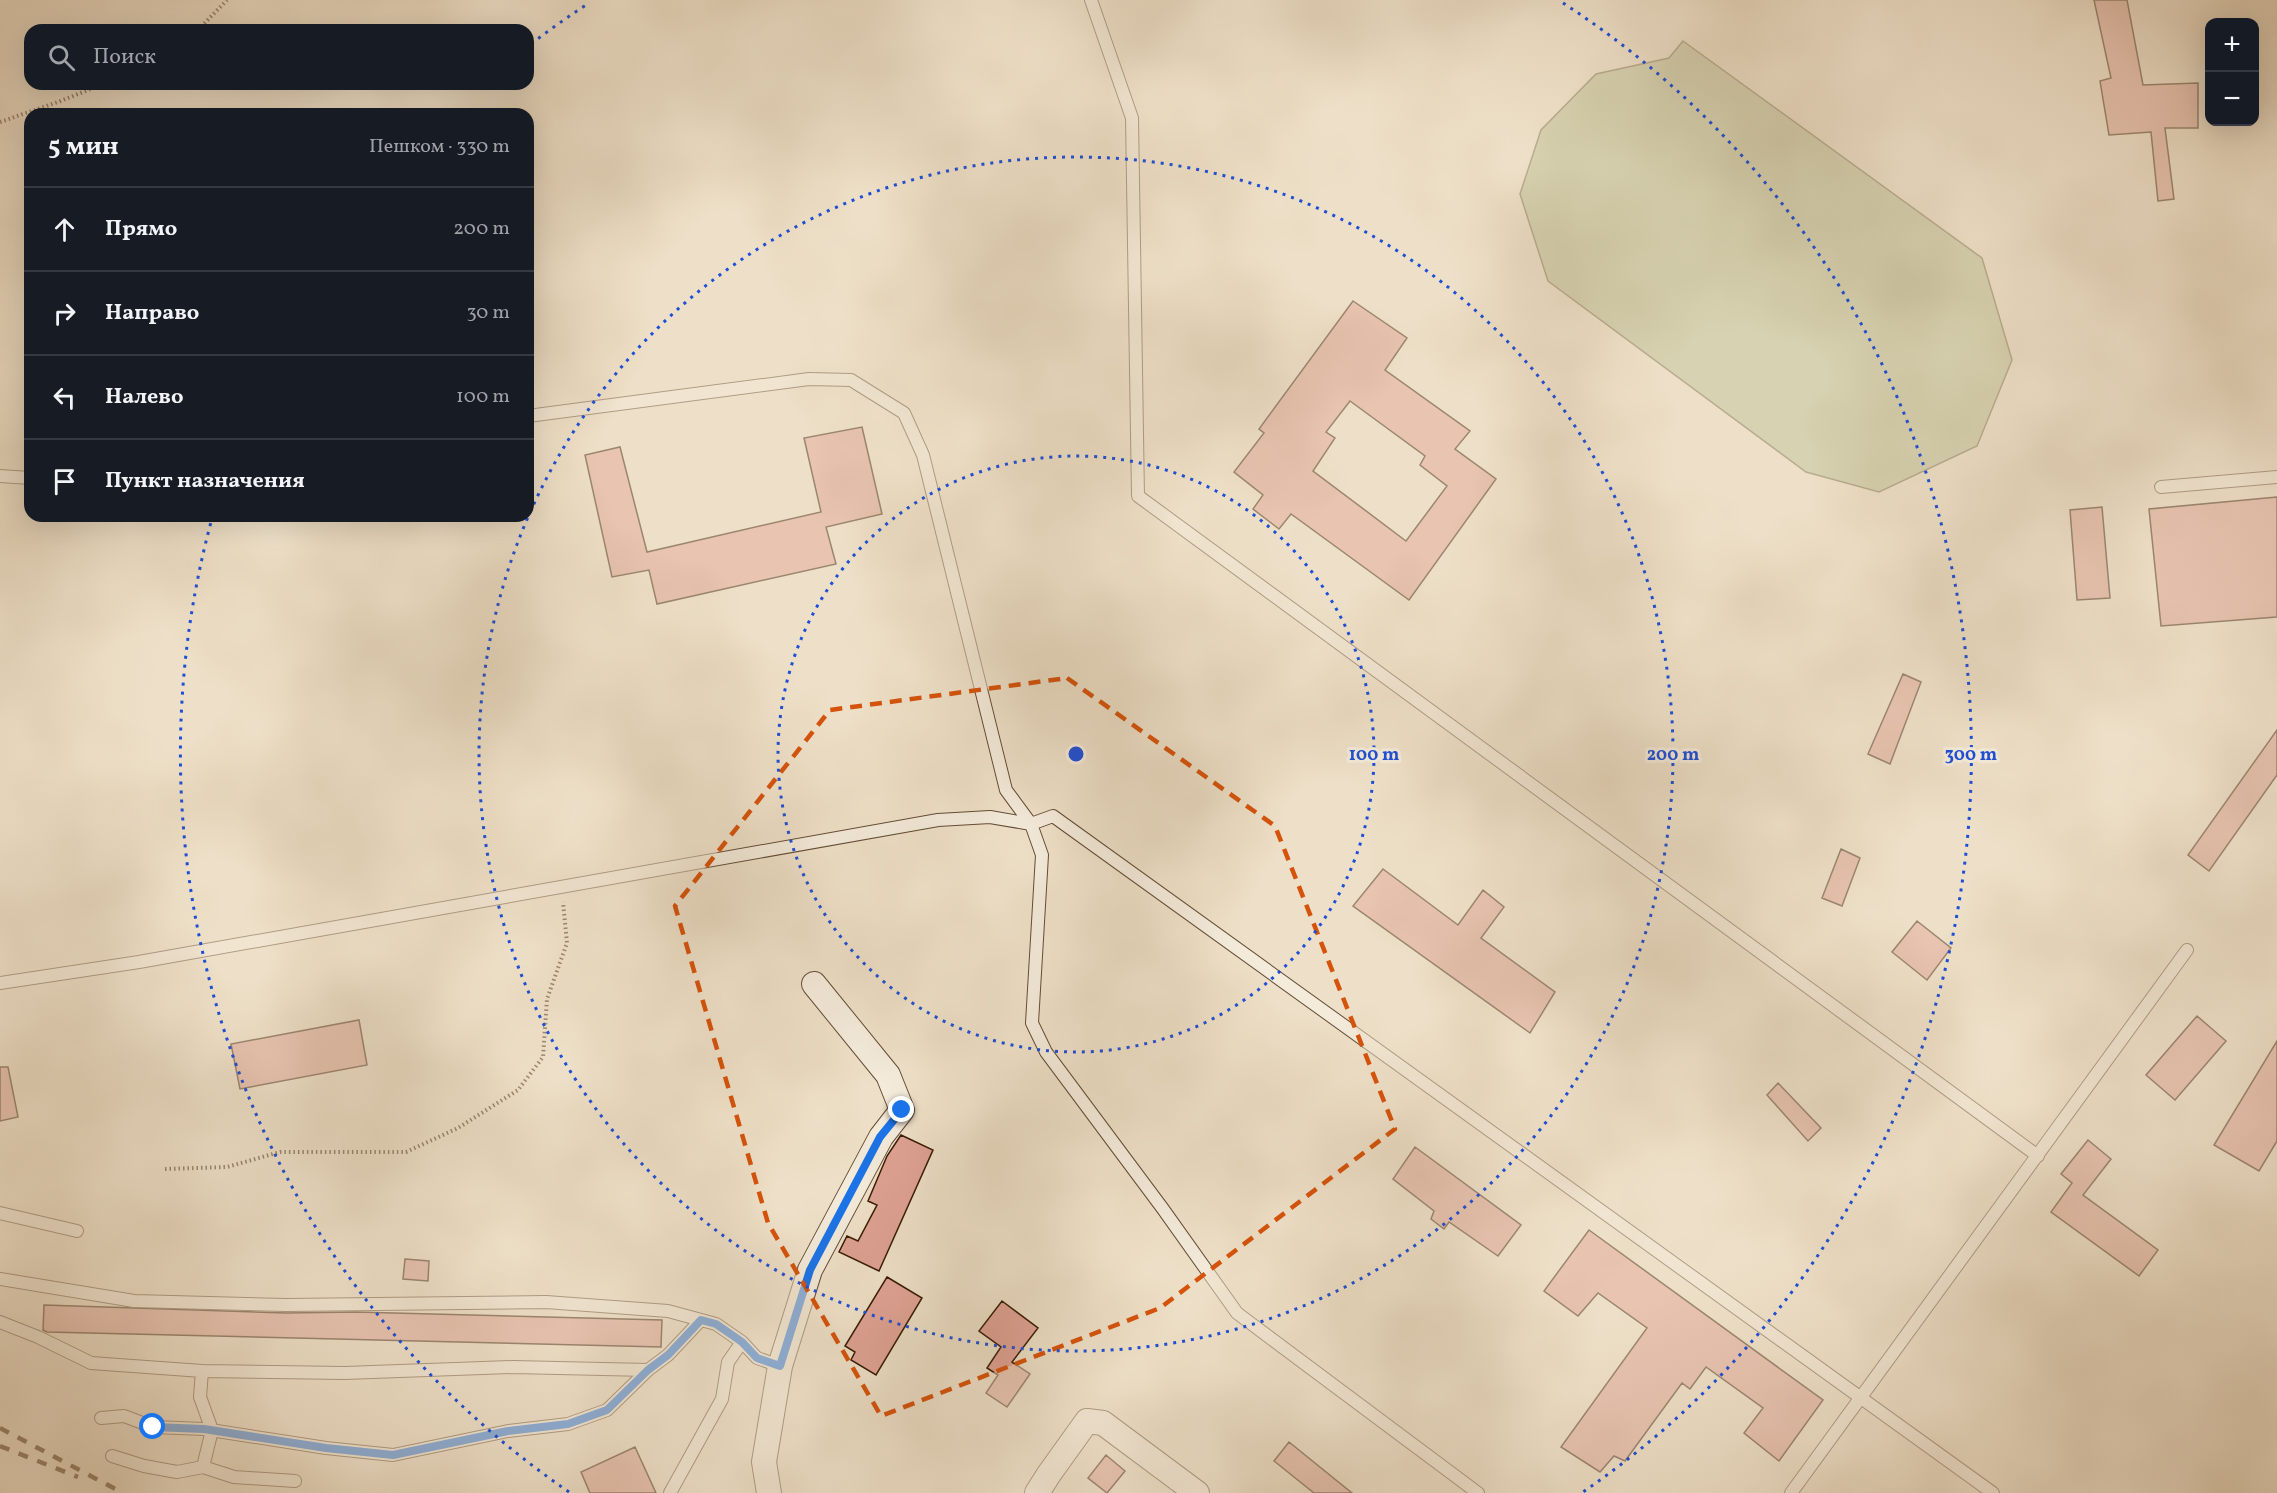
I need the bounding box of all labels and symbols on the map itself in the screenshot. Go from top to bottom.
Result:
text: 100 m [1349,743,1399,768]
text: 200 m [1647,743,1699,768]
text: 300 m [1945,743,1997,768]
centre of rings [1066,744,1086,764]
route end [888,1096,914,1122]
route start [139,1413,165,1439]

